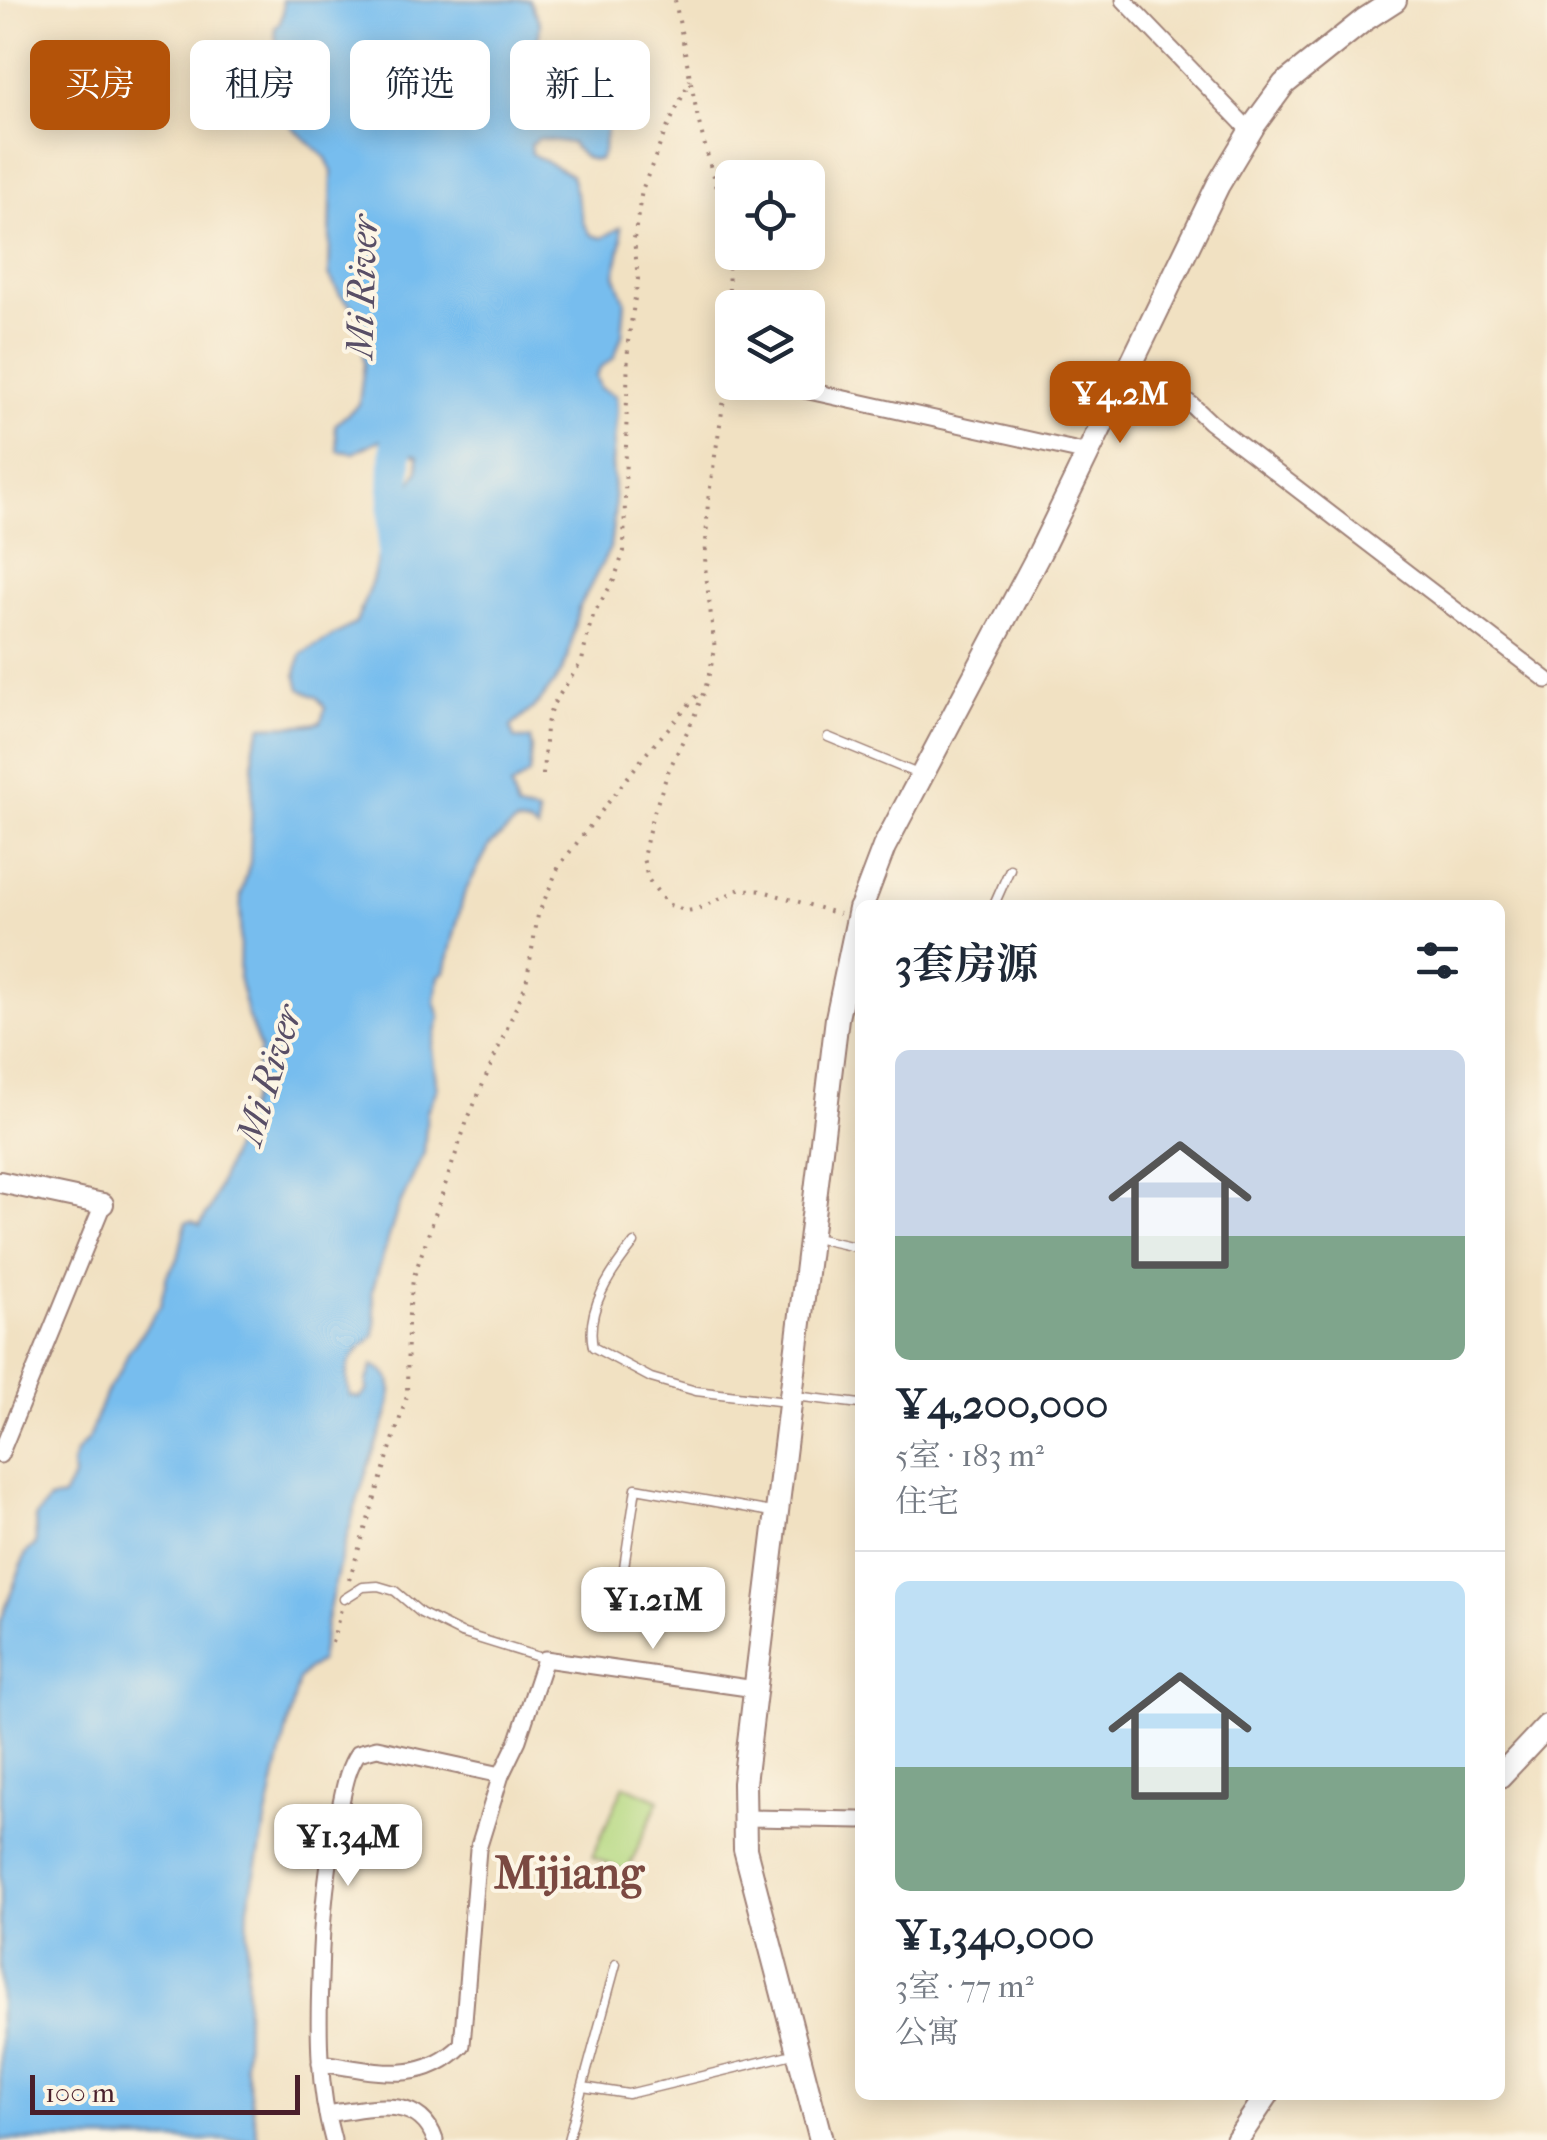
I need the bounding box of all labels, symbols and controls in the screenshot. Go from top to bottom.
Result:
chip: 买房 [30,40,170,130]
chip: 租房 [190,40,330,130]
chip: 筛选 [350,40,490,130]
chip: 新上 [510,40,650,130]
map controls [715,160,825,400]
button: locate [715,160,825,270]
water label: Mi River [337,212,387,362]
button: layers [715,290,825,400]
pin: ¥4.2M [1050,361,1190,446]
text: ¥4.2M [1072,375,1168,412]
icon: filters [1410,933,1465,988]
text: 3套房源 [895,940,1038,989]
water label: Mi River [226,997,312,1153]
icon: home [1090,1115,1270,1295]
text: ¥4,200,000 [895,1380,1108,1429]
text: 5室 · 183 m² [895,1437,1044,1474]
text: 住宅 [895,1483,959,1520]
pin: ¥1.21M [572,1567,734,1652]
text: ¥1.21M [603,1581,703,1618]
icon: home [1090,1646,1270,1826]
pin: ¥1.34M [267,1804,429,1889]
text: ¥1.34M [296,1818,400,1855]
district label: Mijiang [494,1847,646,1900]
text: ¥1,340,000 [895,1911,1095,1960]
text: 3室 · 77 m² [895,1968,1034,2005]
text: 公寓 [895,2014,959,2051]
scale bar [30,2070,300,2114]
text: 100 m [45,2076,115,2109]

